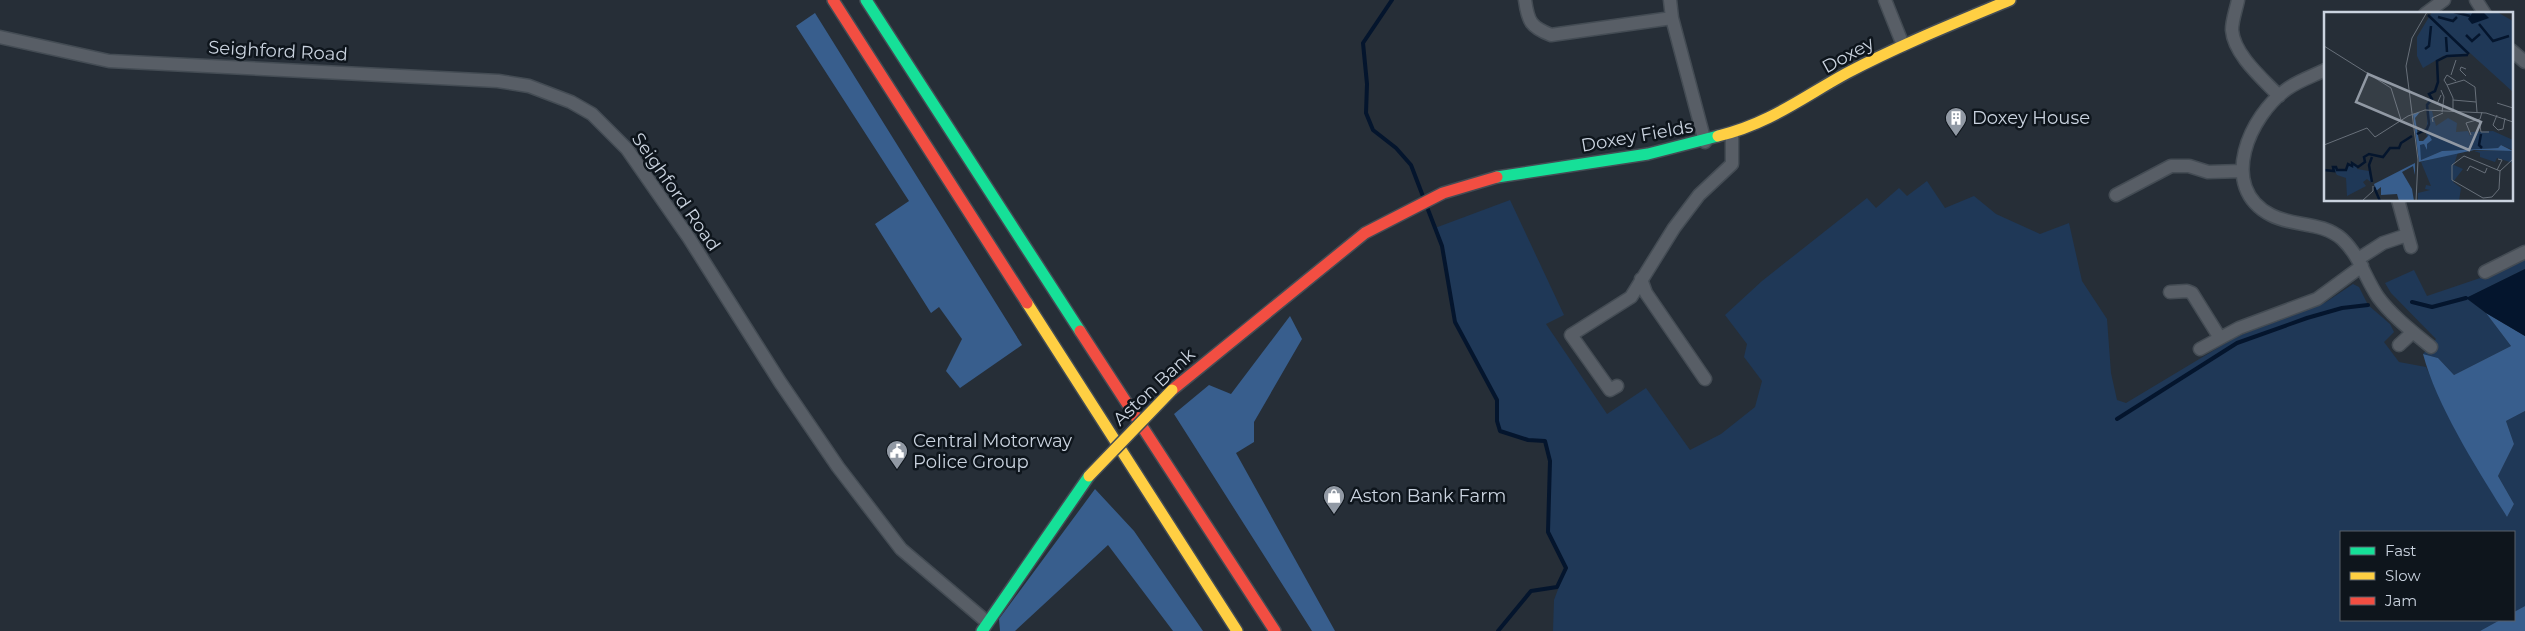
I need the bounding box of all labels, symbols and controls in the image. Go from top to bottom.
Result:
inset map [2324,12,2512,201]
street label: Doxey [1818,32,1878,78]
street label: Seighford Road [208,36,348,66]
building icon: Doxey House [1944,106,1968,137]
place label: Doxey House [1972,107,2090,129]
street label: Doxey Fields [1579,115,1695,157]
street label: Seighford Road [627,129,725,255]
street label: Aston Bank [1109,343,1200,430]
place label: Central Motorway Police Group [913,430,1072,473]
public building icon: Central Motorway Police Group [885,439,909,470]
shop icon: Aston Bank Farm [1322,484,1346,515]
place label: Aston Bank Farm [1350,485,1506,507]
legend [2340,531,2515,621]
text: Fast [2385,541,2416,560]
text: Slow [2385,566,2421,585]
text: Jam [2384,591,2417,610]

